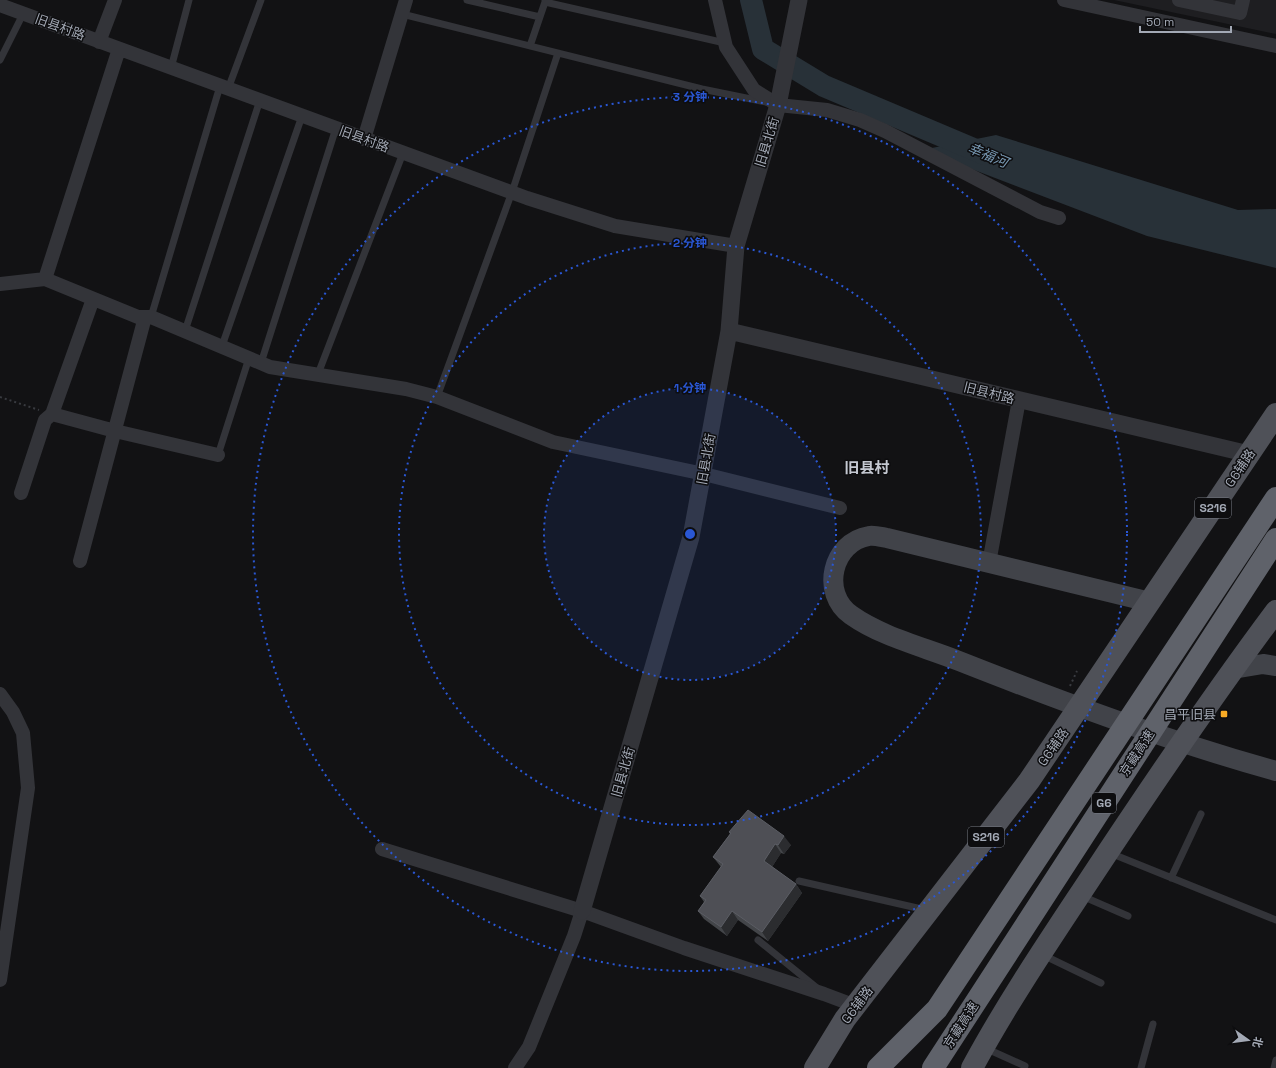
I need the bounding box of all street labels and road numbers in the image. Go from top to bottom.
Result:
street label: 旧县村路 [33,10,87,44]
street label: 旧县北街 [751,115,783,169]
street label: 旧县村路 [337,122,391,156]
street label: 旧县村路 [962,378,1016,408]
street label: 旧县北街 [693,432,719,486]
street label: G6辅路 [1221,446,1259,490]
road number: S216 [1195,498,1231,518]
street label: G6辅路 [1034,725,1072,769]
street label: 京藏高速 [1116,727,1158,779]
street label: 旧县北街 [608,745,638,799]
road number: G6 [1092,793,1116,813]
road number: S216 [968,827,1004,847]
street label: G6辅路 [837,983,877,1027]
street label: 京藏高速 [940,999,982,1051]

